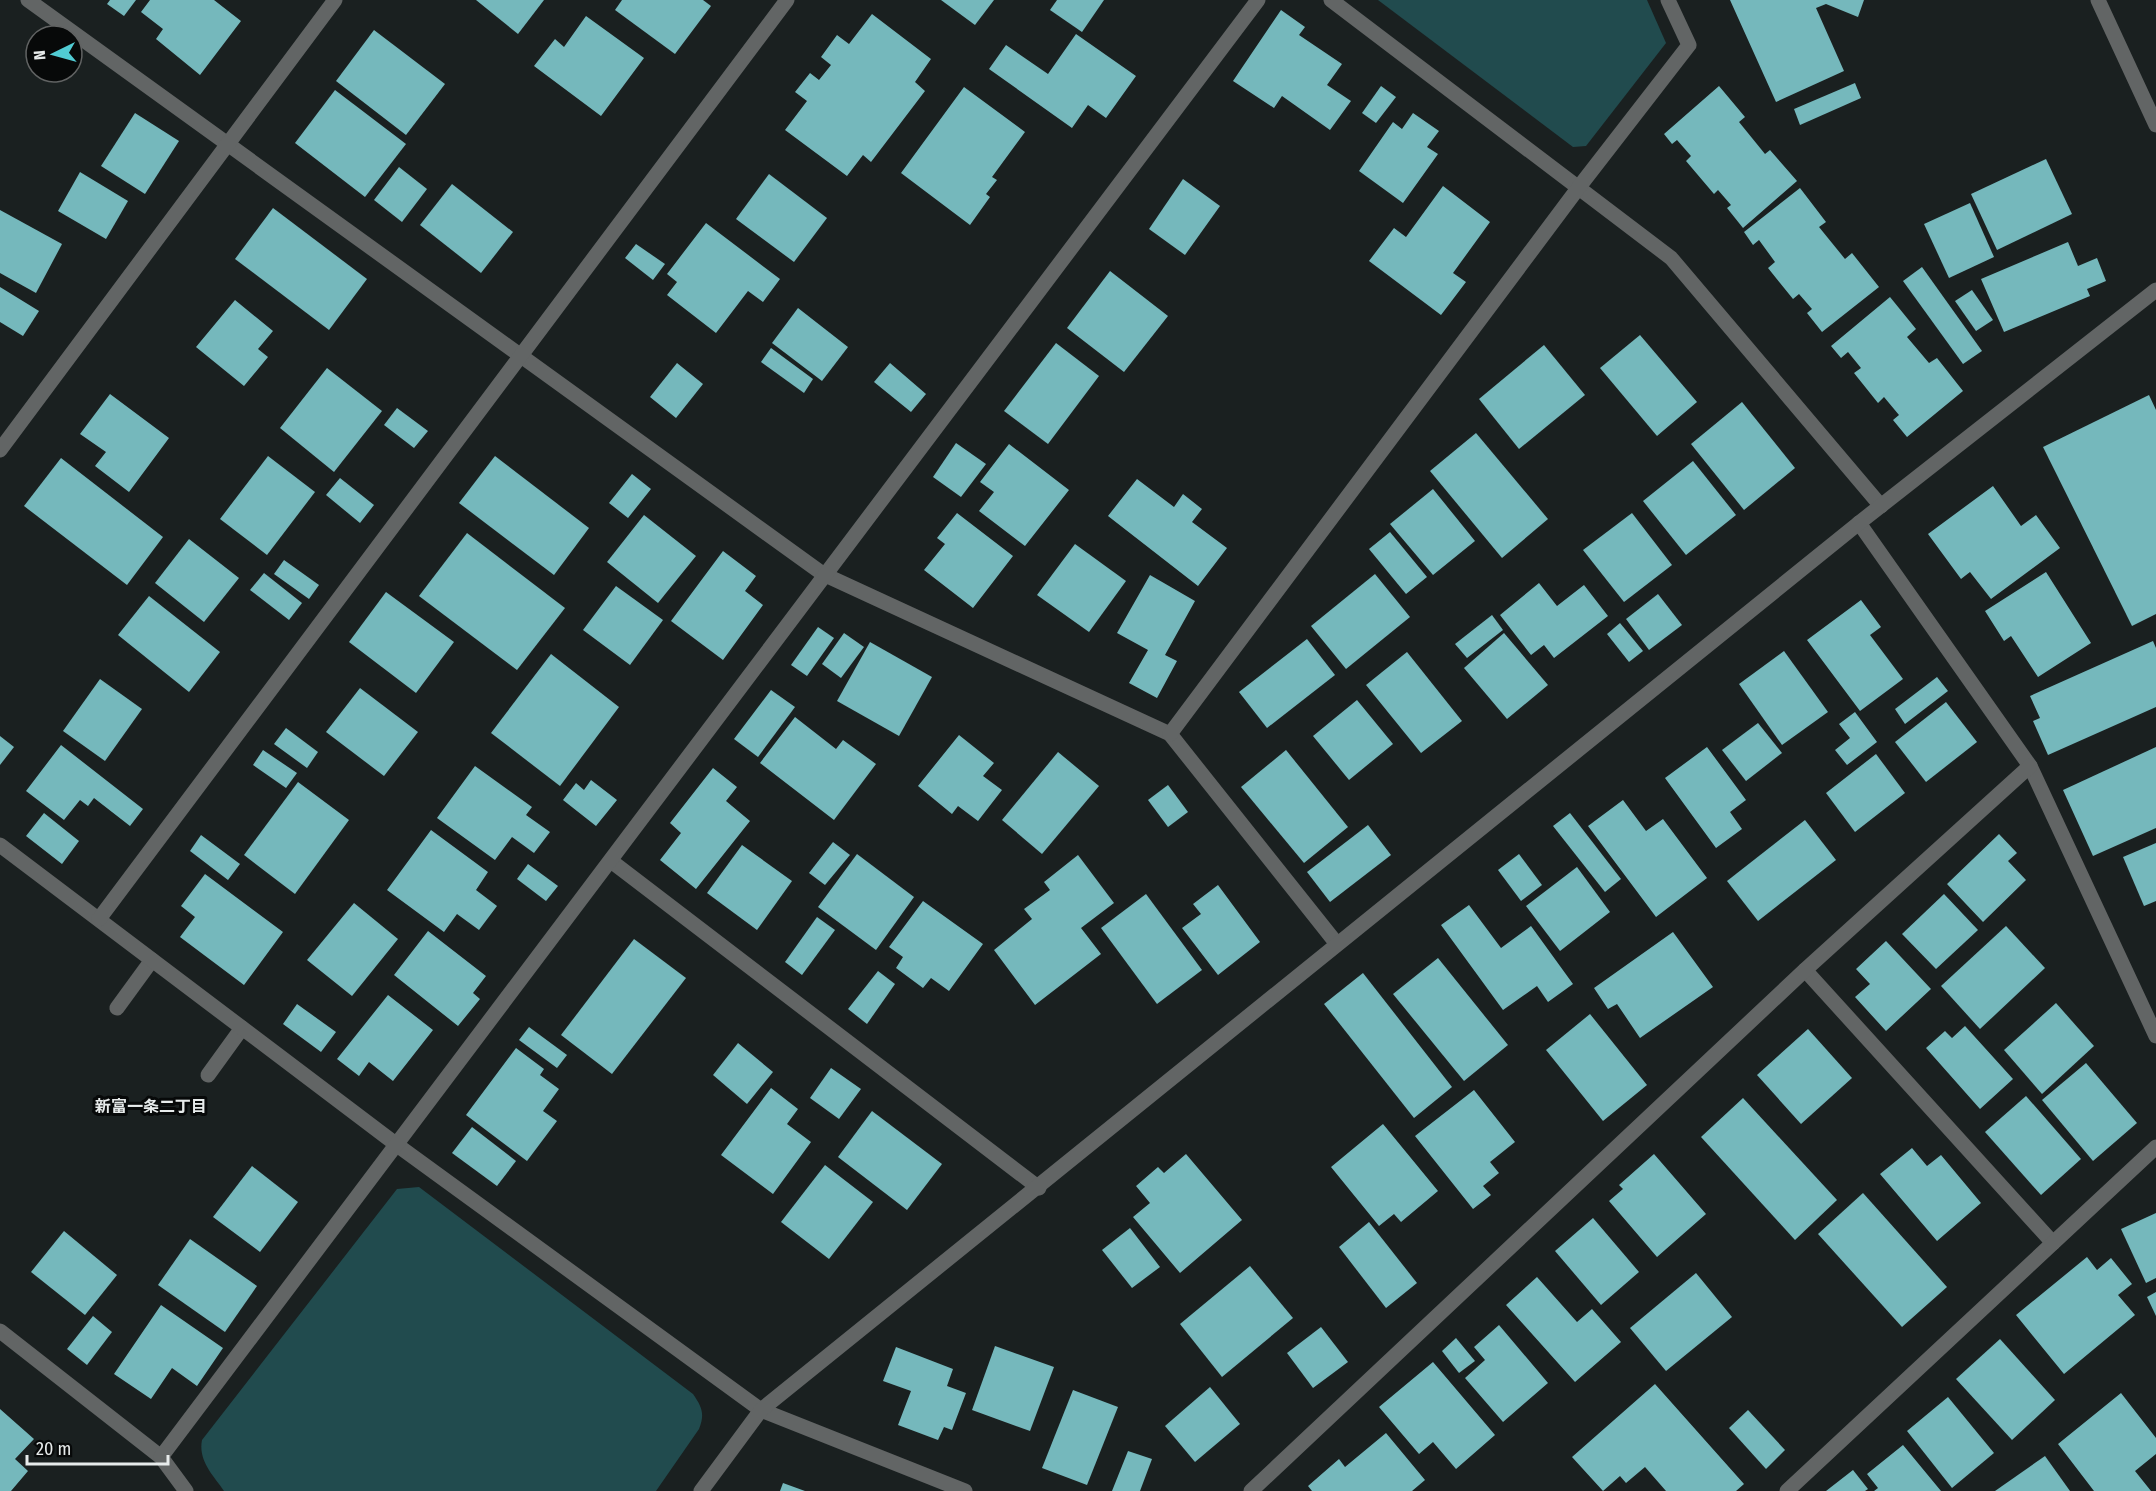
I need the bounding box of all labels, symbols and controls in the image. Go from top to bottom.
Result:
north arrow [24,24,84,84]
text: N [30,50,49,61]
district label: 新富一条二丁目 [95,1097,207,1116]
scale bar [27,1428,168,1466]
text: 20 m [36,1438,71,1460]

